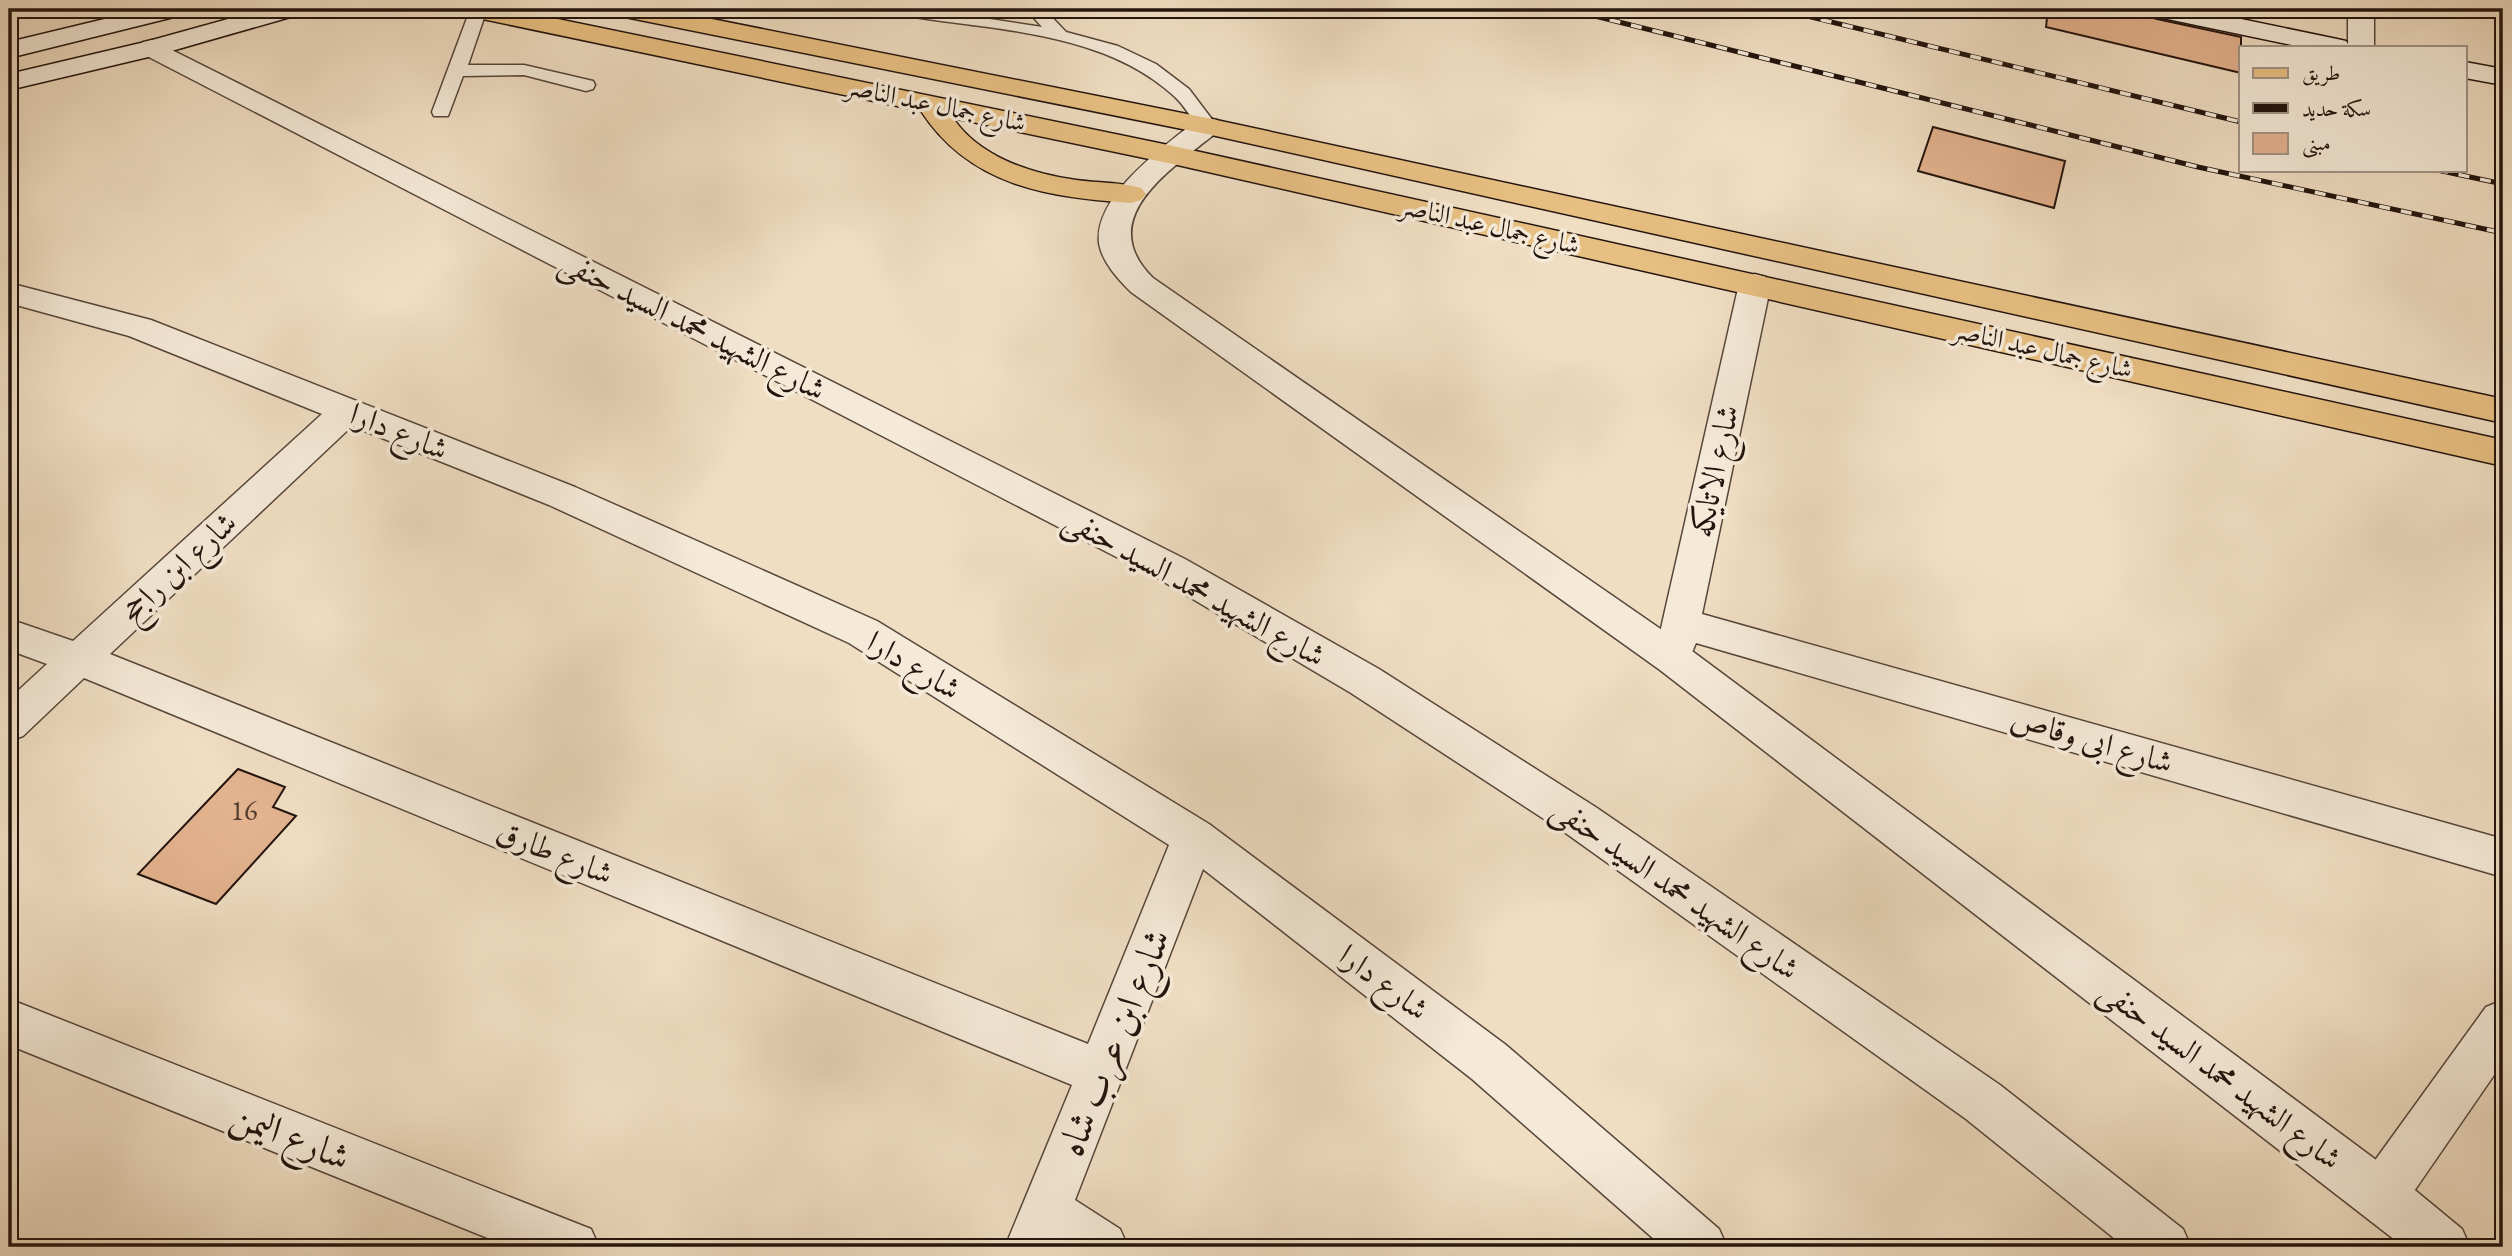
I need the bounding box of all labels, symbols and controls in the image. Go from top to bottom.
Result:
legend [2239,46,2466,172]
text: طريق [2302,59,2340,86]
street label: شارع جمال عبد الناصر [839,68,1029,145]
text: سكة حديد [2302,95,2371,122]
text: مبنى [2302,129,2331,158]
street label: شارع جمال عبد الناصر [1393,187,1583,267]
street label: شارع الشهيد محمد السيد حنفى [550,240,833,416]
street label: شارع جمال عبد الناصر [1946,311,2136,391]
street label: شارع دارا [341,392,455,475]
street label: شارع الاتايكه [1679,401,1754,542]
street label: شارع الشهيد محمد السيد حنفى [1054,498,1333,682]
street label: شارع ابن راجح [110,502,250,636]
street label: شارع دارا [856,620,969,715]
street label: شارع ابى وقاص [2004,697,2178,789]
street label: شارع الشهيد محمد السيد حنفى [1540,787,1808,994]
house number: 16 [231,792,257,828]
street label: شارع طارق [488,810,620,900]
street label: شارع ابن عرب شاه [1045,921,1187,1166]
street label: شارع دارا [1327,934,1438,1035]
street label: شارع الشهيد محمد السيد حنفى [2088,969,2351,1184]
street label: شارع اليمن [222,1089,358,1187]

